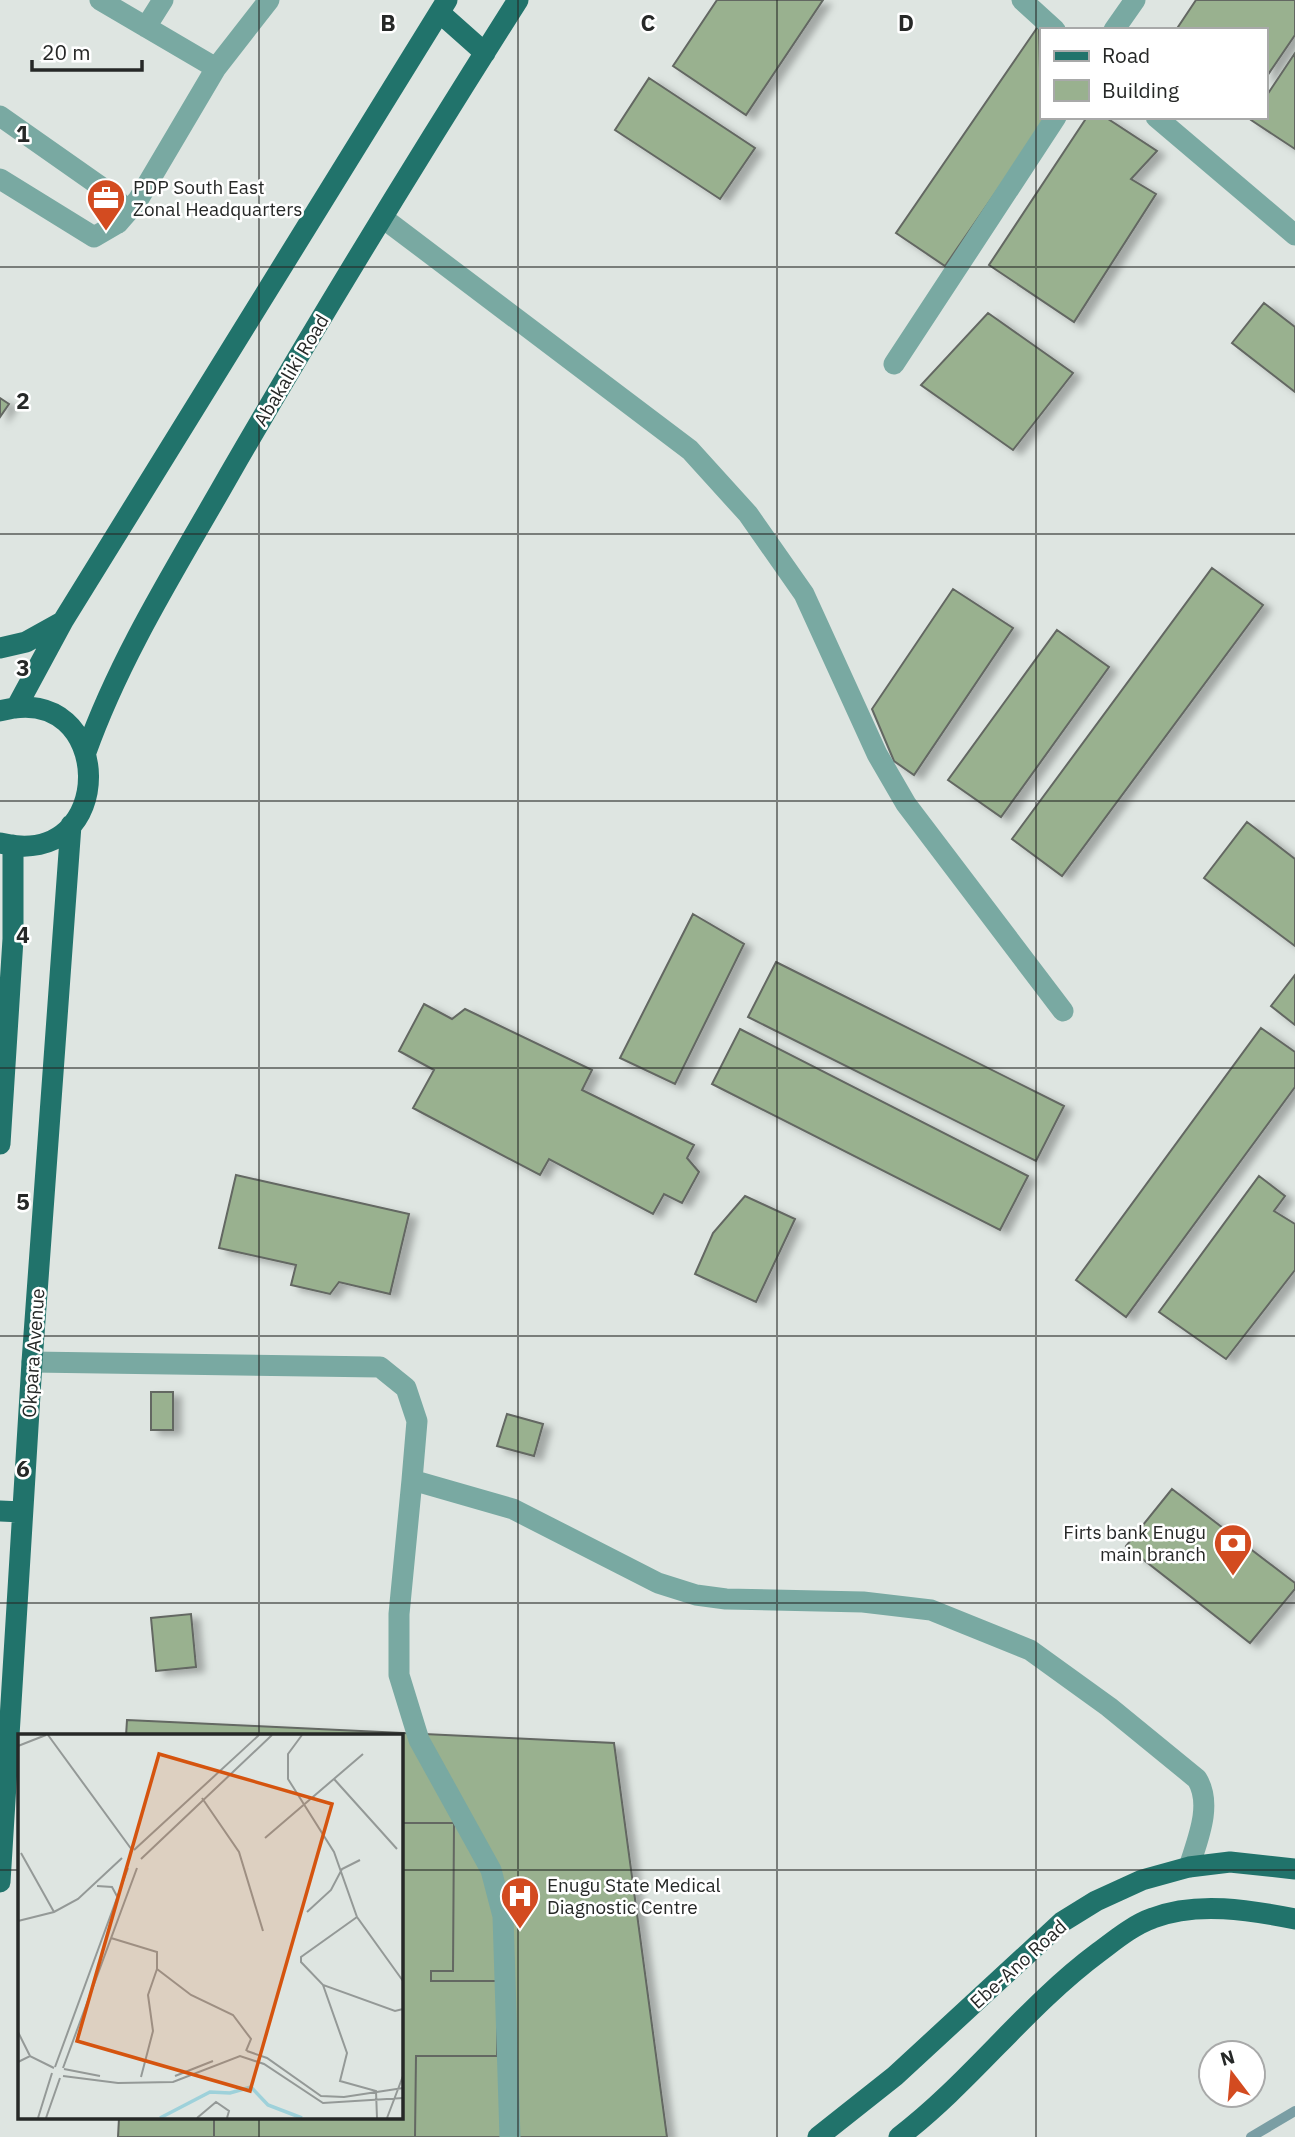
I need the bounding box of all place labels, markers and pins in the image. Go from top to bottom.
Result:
place label: PDP South East Zonal Headquarters [133,175,302,221]
office icon: PDP South East Zonal Headquarters [85,177,127,232]
place label: Firts bank Enugu main branch [1063,1520,1206,1566]
bank icon: Firts bank Enugu main branch [1212,1522,1254,1577]
place label: Enugu State Medical Diagnostic Centre [547,1873,721,1919]
hospital icon: Enugu State Medical Diagnostic Centre [499,1875,541,1930]

